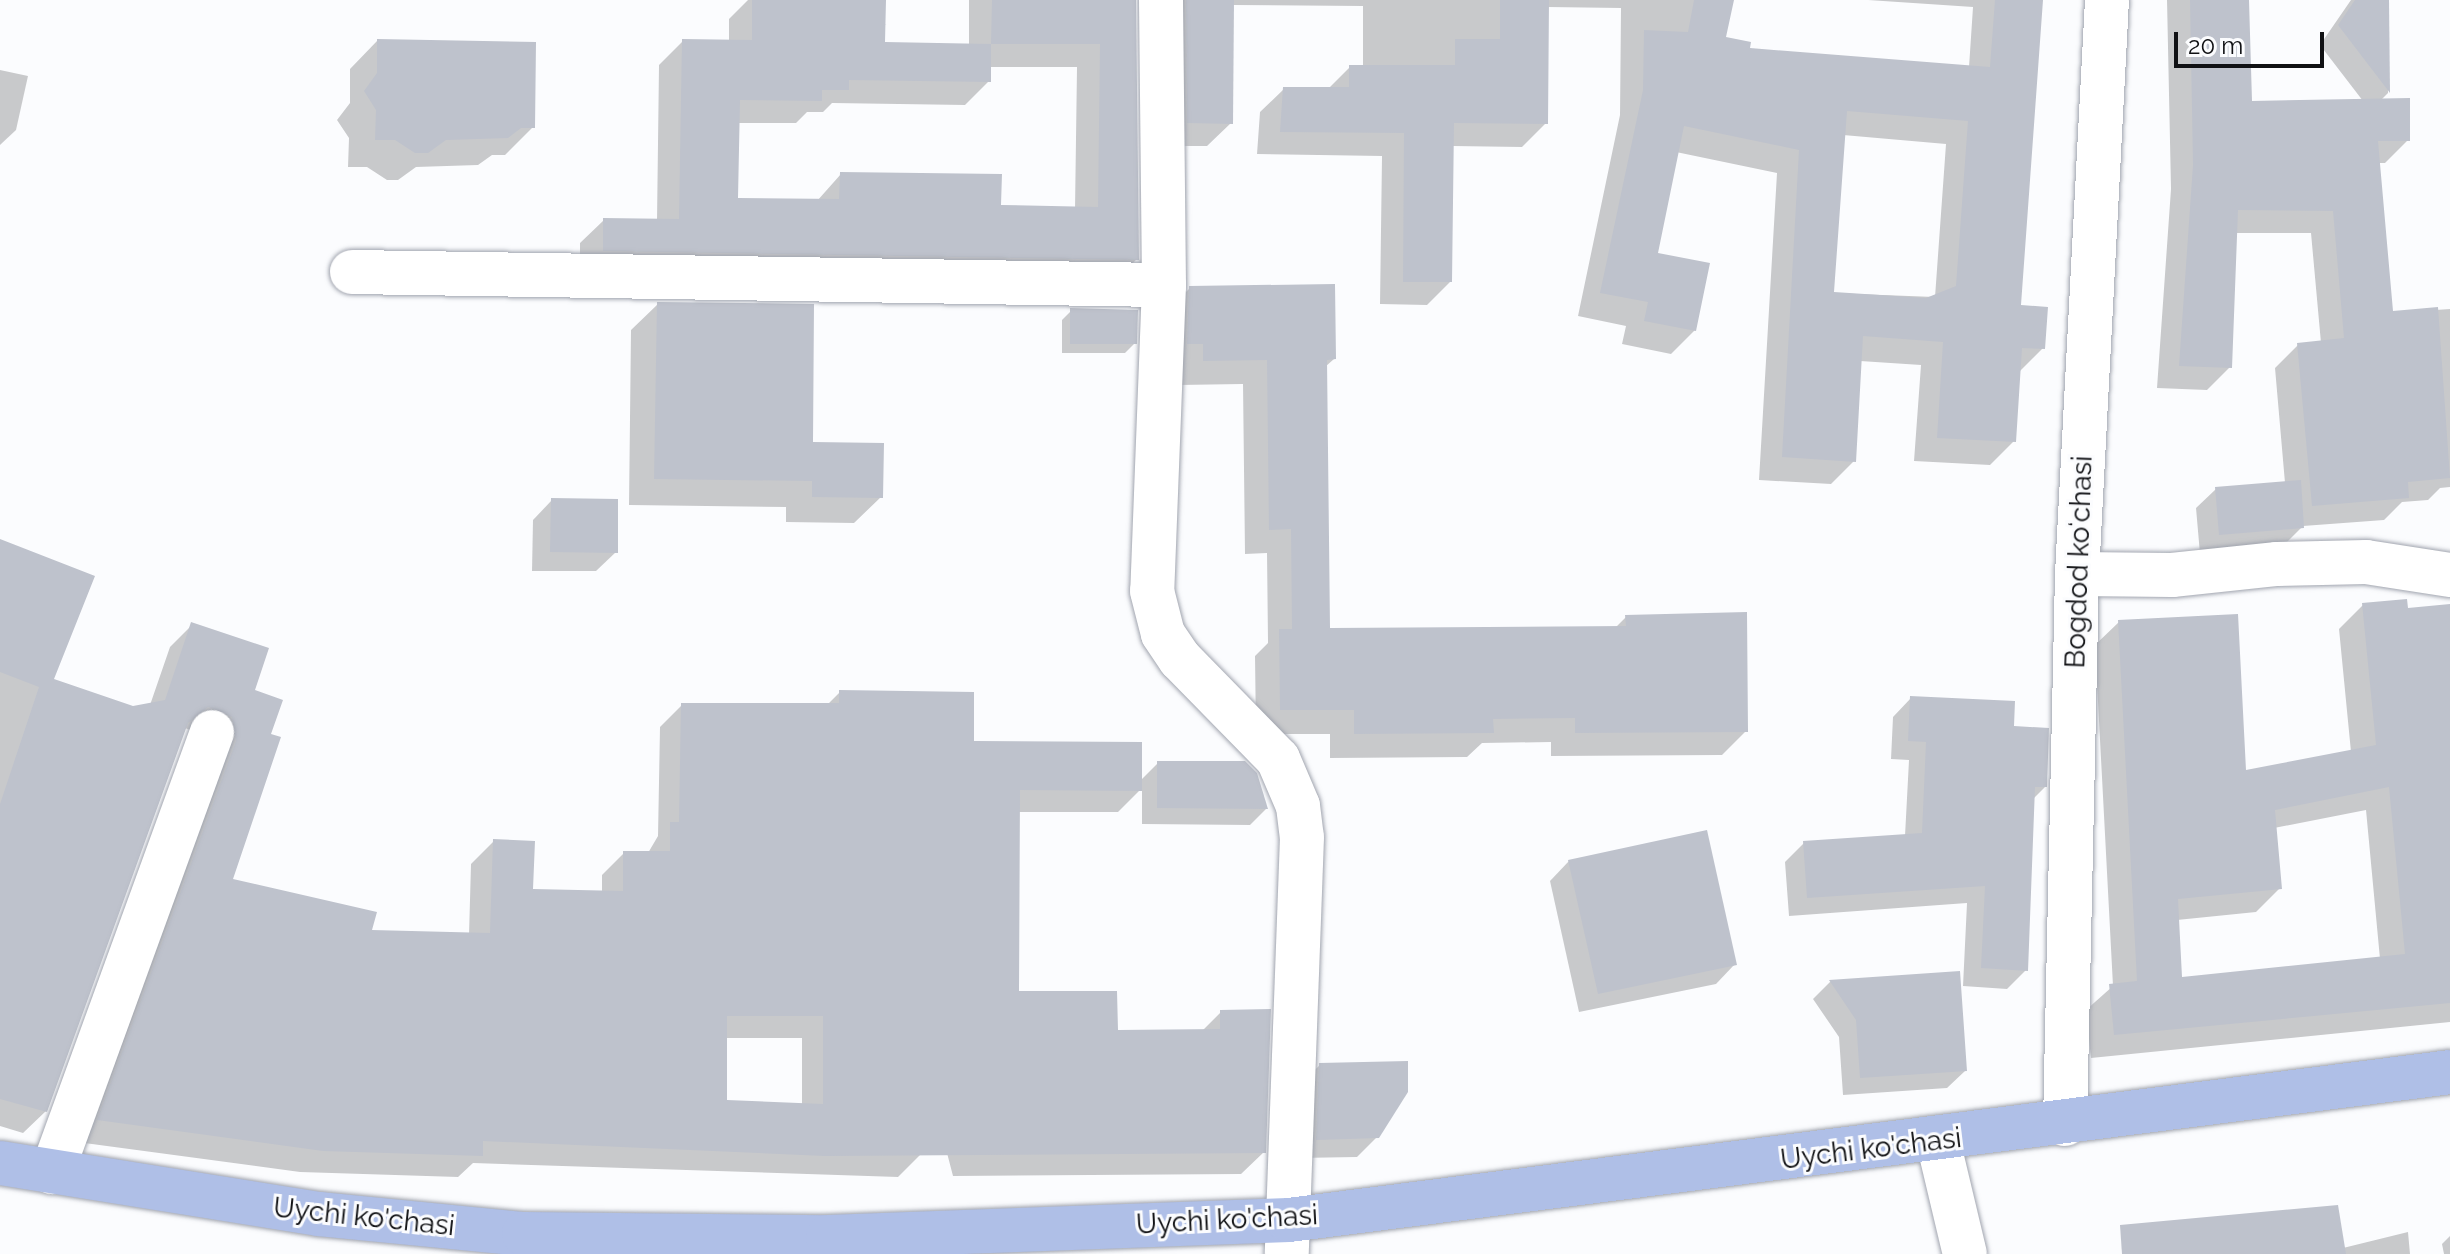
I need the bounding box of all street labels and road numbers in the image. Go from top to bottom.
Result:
street label: Bogdod koʻchasi [2058,455,2100,669]
street label: Uychi ko'chasi [1779,1121,1963,1177]
street label: Uychi ko'chasi [272,1191,456,1243]
street label: Uychi ko'chasi [1135,1198,1319,1242]

